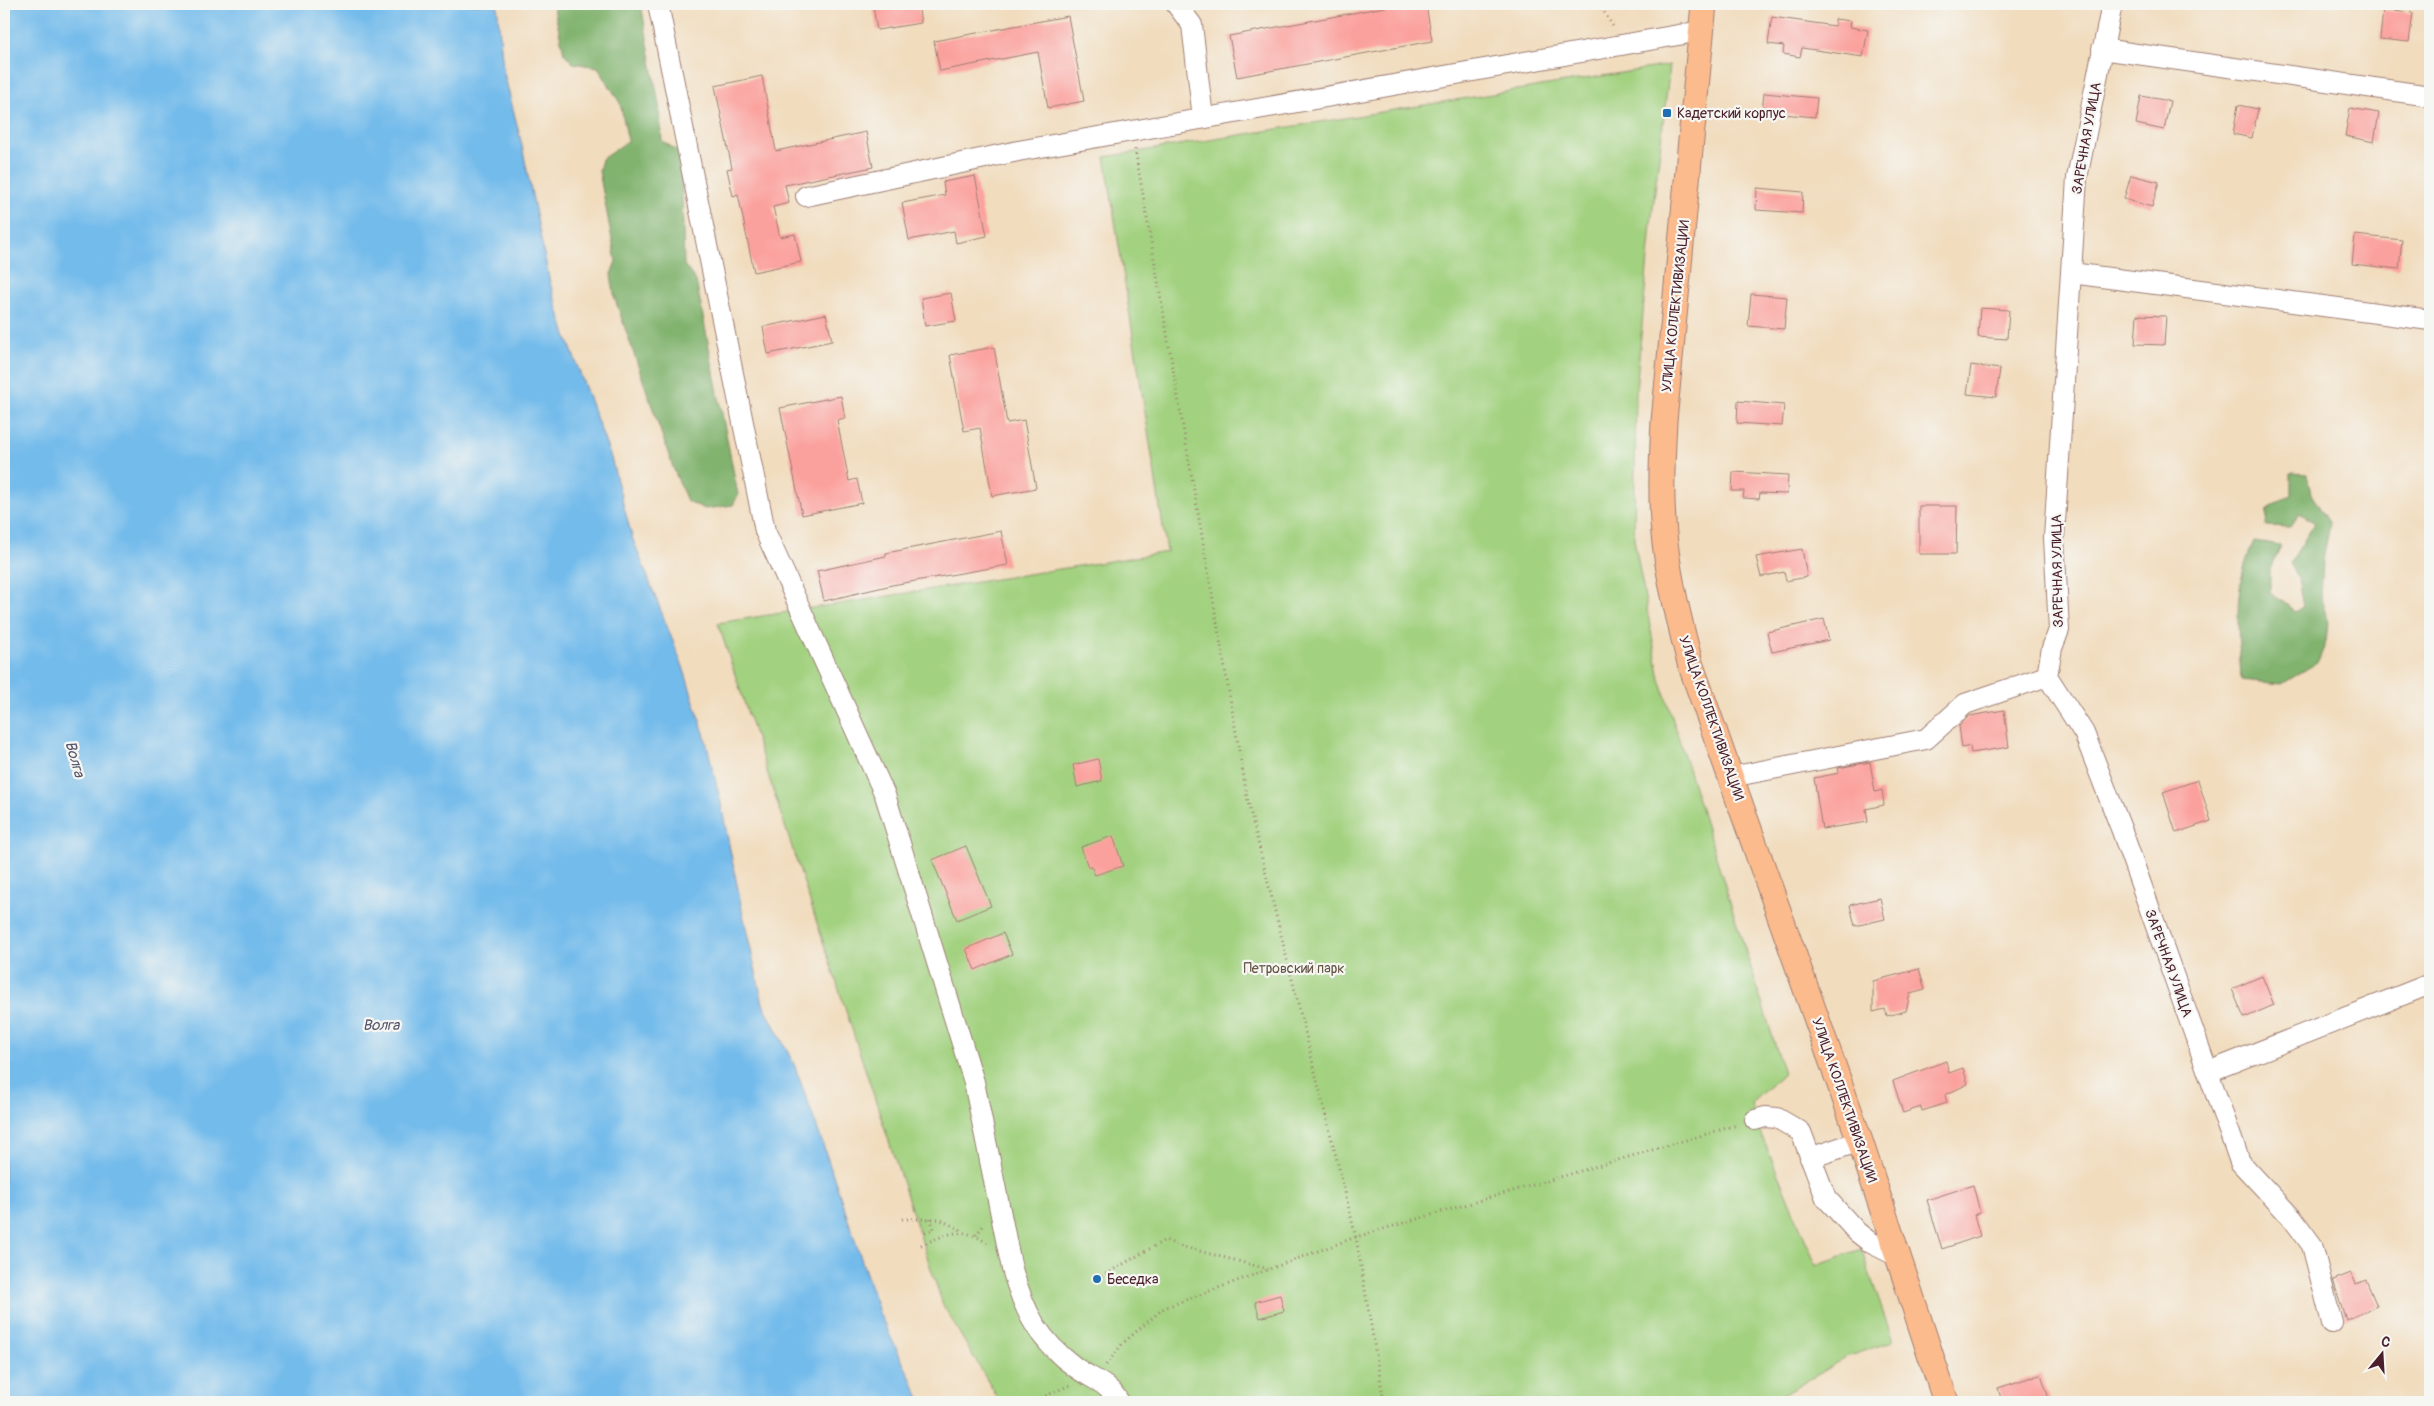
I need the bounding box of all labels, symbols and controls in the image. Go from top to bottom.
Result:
street label: ЗАРЕЧНАЯ УЛИЦА [2068,81,2105,195]
place label: Кадетский корпус [1677,105,1786,122]
marker: Кадетский корпус [1661,107,1673,119]
street label: УЛИЦА КОЛЛЕКТИВИЗАЦИИ [1658,219,1693,393]
street label: ЗАРЕЧНАЯ УЛИЦА [2048,514,2067,628]
street label: УЛИЦА КОЛЛЕКТИВИЗАЦИИ [1675,634,1748,803]
water label: Волга [60,739,89,780]
street label: ЗАРЕЧНАЯ УЛИЦА [2141,907,2196,1019]
park label: Петровский парк [1243,960,1345,977]
water label: Волга [363,1016,400,1035]
street label: УЛИЦА КОЛЛЕКТИВИЗАЦИИ [1808,1016,1881,1185]
place label: Беседка [1107,1271,1158,1288]
marker: Беседка [1091,1273,1103,1285]
north arrow [2356,1328,2406,1378]
text: С [2379,1333,2393,1352]

